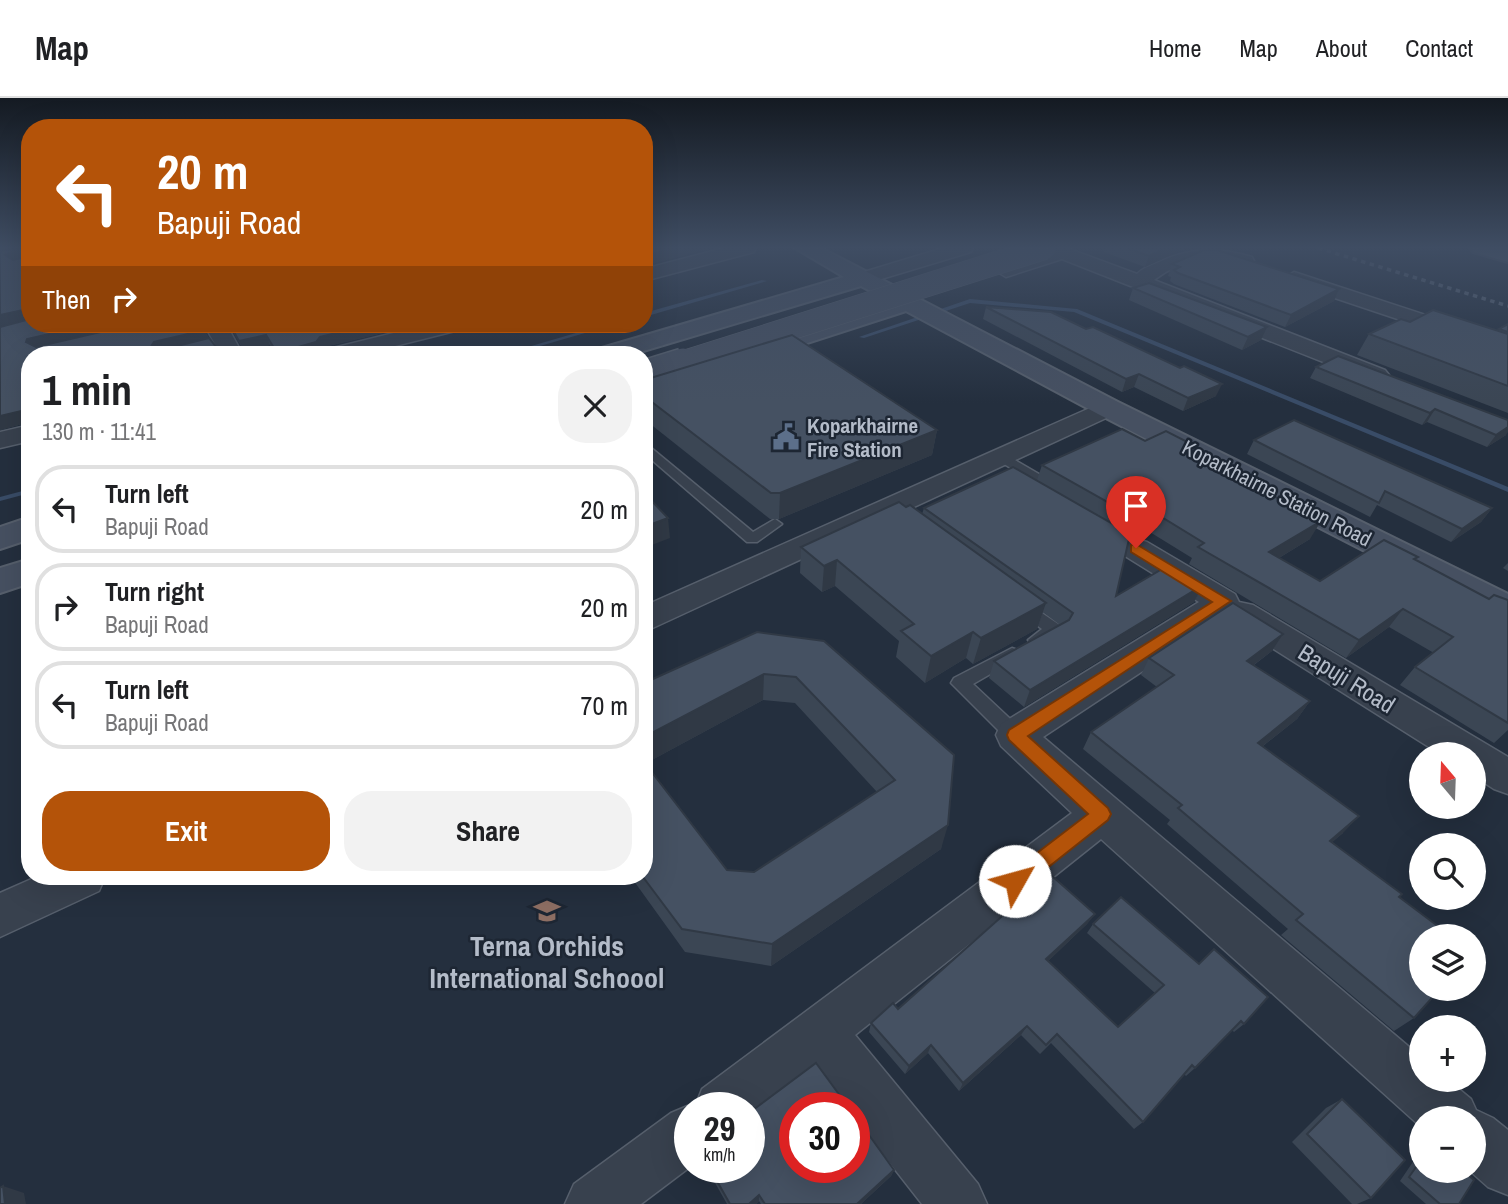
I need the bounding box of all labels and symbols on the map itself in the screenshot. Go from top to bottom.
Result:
place label: Koparkhairne Fire Station [807,411,918,464]
public building icon: Koparkhairne Fire Station [771,422,801,452]
street label: Koparkhairne Station Road [1177,433,1377,553]
pin [1106,476,1166,548]
street label: Bapuji Road [1293,636,1401,720]
north arrow [1409,742,1486,819]
position arrow [978,844,1052,918]
school or university icon: Terna Orchids International Schoool [532,896,562,926]
place label: Terna Orchids International Schoool [430,927,664,997]
speed limit sign: 30 [779,1092,870,1183]

